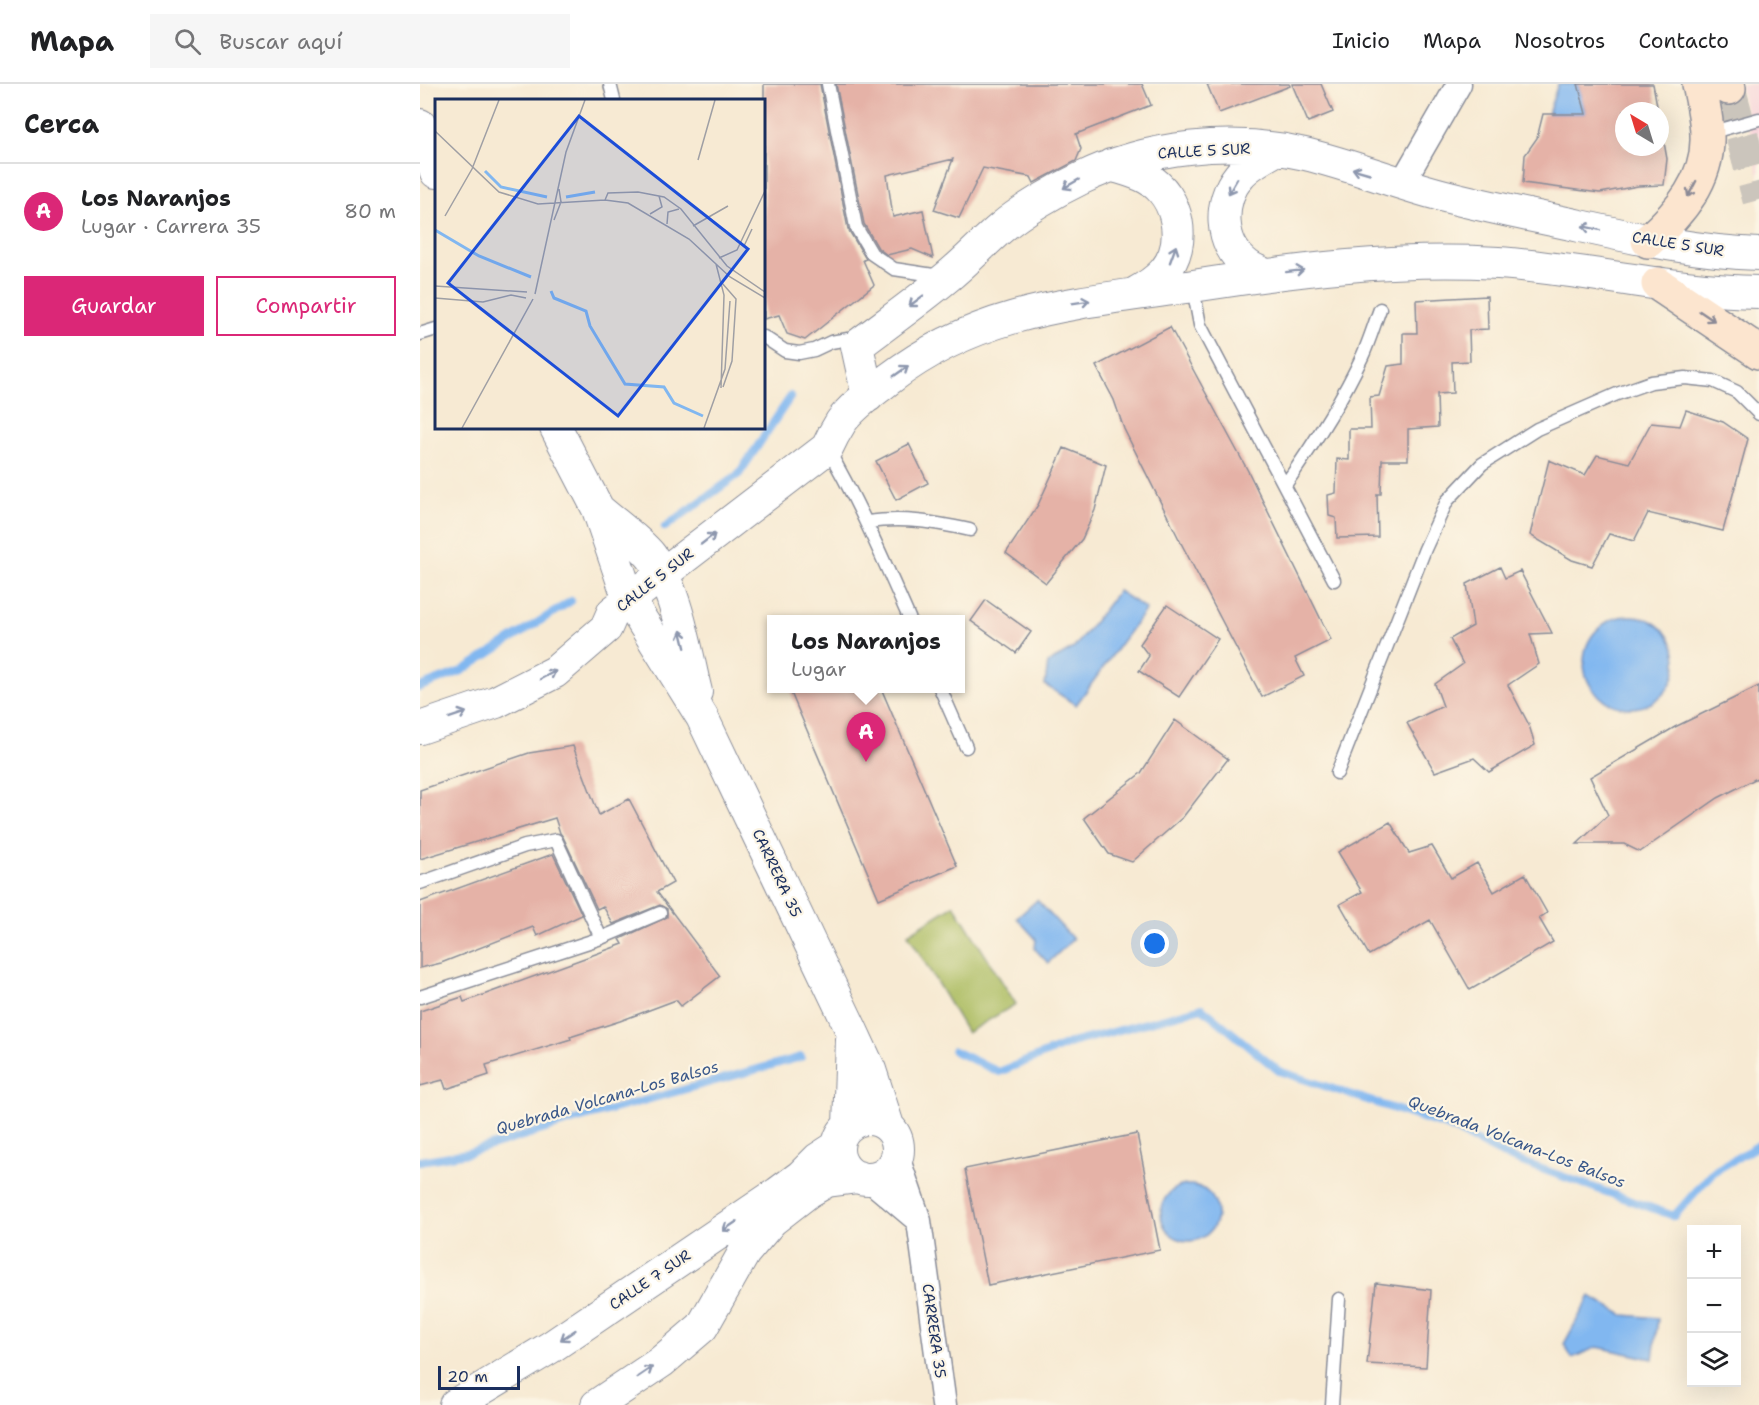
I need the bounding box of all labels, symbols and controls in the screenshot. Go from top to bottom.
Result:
search box [150,14,570,68]
text: Mapa [30,22,114,60]
icon: search [171,25,204,58]
text: Buscar aquí [219,27,342,56]
text: Inicio [1332,27,1390,55]
text: Mapa [1423,27,1481,55]
text: Nosotros [1514,27,1605,55]
text: Contacto [1638,27,1729,55]
inset map [435,99,765,429]
north arrow [1615,102,1669,156]
text: Cerca [24,106,99,141]
street label: CALLE 5 SUR [1157,139,1251,163]
one-way arrow [1352,165,1371,176]
one-way arrow [1227,177,1239,194]
one-way arrow [1063,178,1080,190]
one-way arrow [1686,180,1697,198]
text: Los Naranjos [81,184,231,213]
text: A [36,198,51,224]
text: 80 m [344,198,396,224]
text: Lugar · Carrera 35 [81,213,261,239]
one-way arrow [1582,222,1601,234]
street label: CALLE 5 SUR [1631,227,1725,261]
one-way arrow [1168,245,1179,264]
one-way arrow [1285,265,1305,276]
button: Guardar [24,276,204,336]
button: Compartir [216,276,396,336]
one-way arrow [908,295,924,308]
one-way arrow [1071,296,1091,307]
one-way arrow [1698,310,1714,322]
one-way arrow [893,364,909,377]
one-way arrow [700,532,716,545]
street label: CALLE 5 SUR [612,544,698,616]
popup [767,615,965,693]
text: Los Naranjos [791,627,941,656]
one-way arrow [677,630,688,649]
text: Lugar [791,656,847,682]
one-way arrow [538,669,556,681]
one-way arrow [448,709,467,720]
pin: A [846,712,886,762]
street label: CARRERA 35 [748,826,806,920]
your location [1140,929,1169,958]
water label: Quebrada Volcana-Los Balsos [493,1056,721,1139]
water label: Quebrada Volcana-Los Balsos [1405,1090,1628,1193]
one-way arrow [722,1220,739,1232]
map controls [1687,1225,1741,1387]
button: + [1687,1225,1741,1279]
street label: CALLE 7 SUR [605,1245,695,1315]
button: − [1687,1279,1741,1333]
street label: CARRERA 35 [917,1282,951,1380]
one-way arrow [561,1329,577,1341]
button: layers [1687,1333,1741,1387]
scale bar [438,1363,520,1390]
text: 20 m [447,1366,488,1387]
one-way arrow [637,1366,654,1379]

